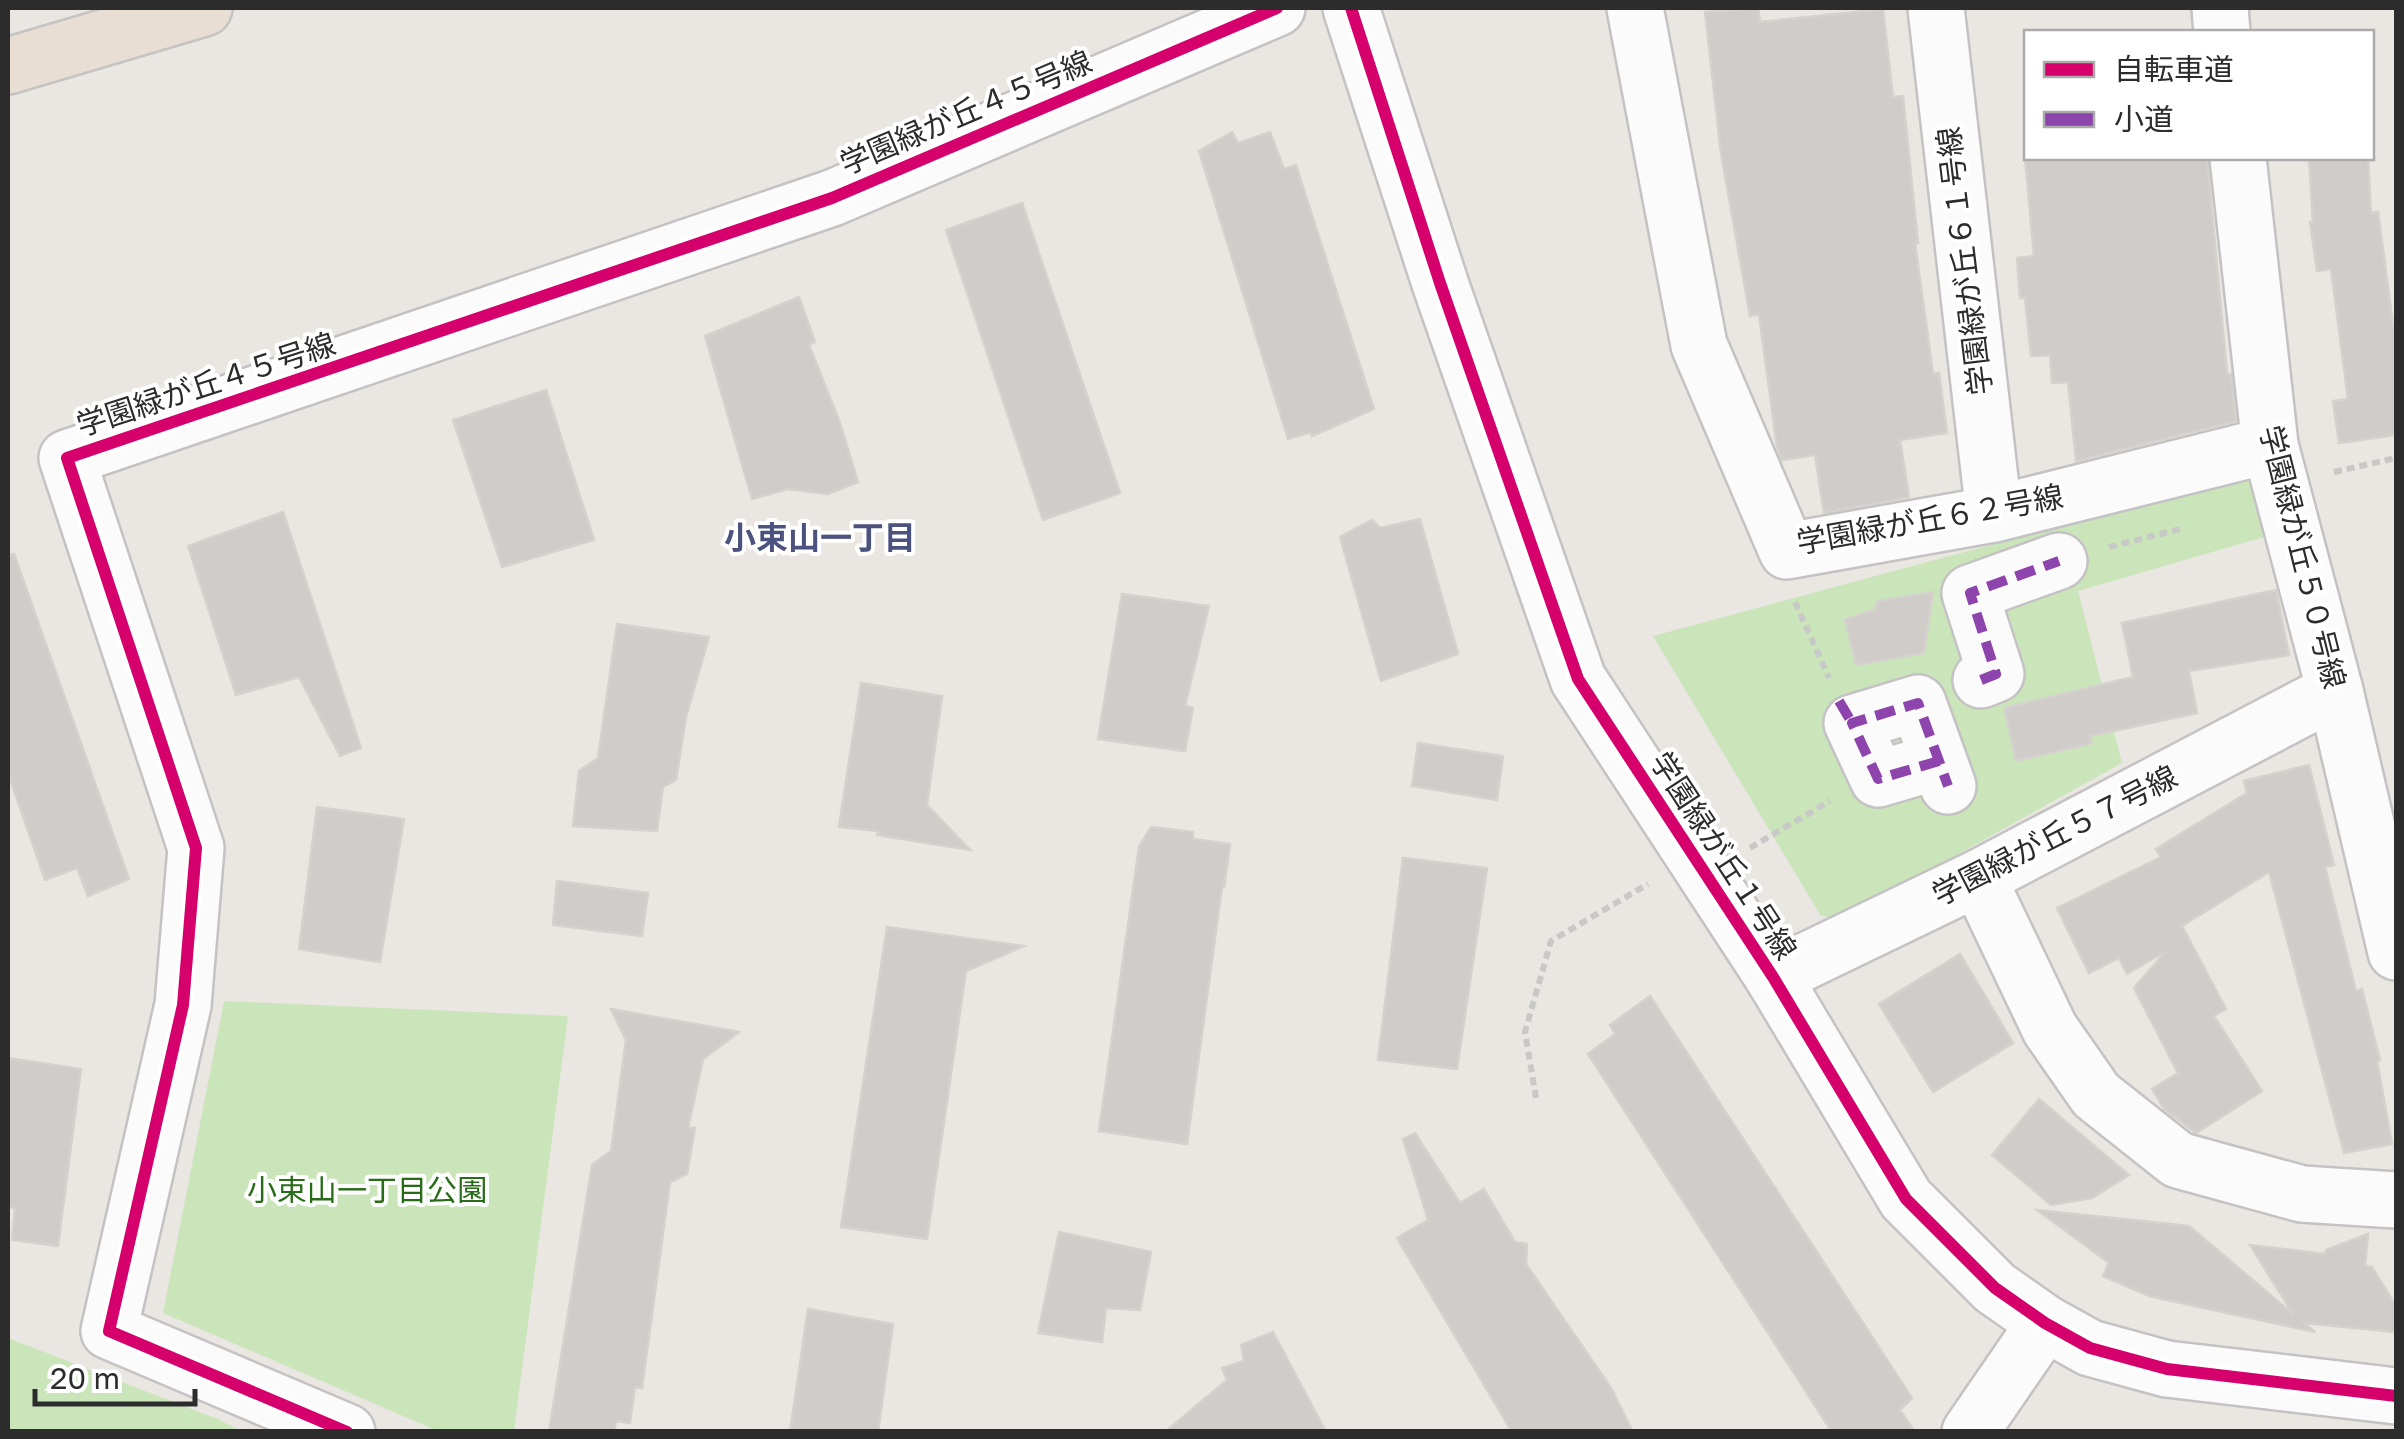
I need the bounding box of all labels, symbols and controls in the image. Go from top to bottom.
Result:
legend [2024,30,2374,160]
street label: 学園緑が丘４５号線 [834,43,1097,181]
text: 自転車道 [2114,51,2234,87]
text: 小道 [2114,101,2174,137]
street label: 学園緑が丘６１号線 [1930,125,1998,397]
street label: 学園緑が丘４５号線 [72,325,340,443]
street label: 学園緑が丘５０号線 [2253,421,2353,692]
street label: 学園緑が丘６２号線 [1794,478,2066,560]
district label: 小束山一丁目 [724,518,916,556]
street label: 学園緑が丘１号線 [1643,745,1804,966]
street label: 学園緑が丘５７号線 [1926,758,2183,912]
park label: 小束山一丁目公園 [247,1172,487,1208]
scale bar [35,1344,195,1406]
text: 20 m [50,1360,120,1396]

